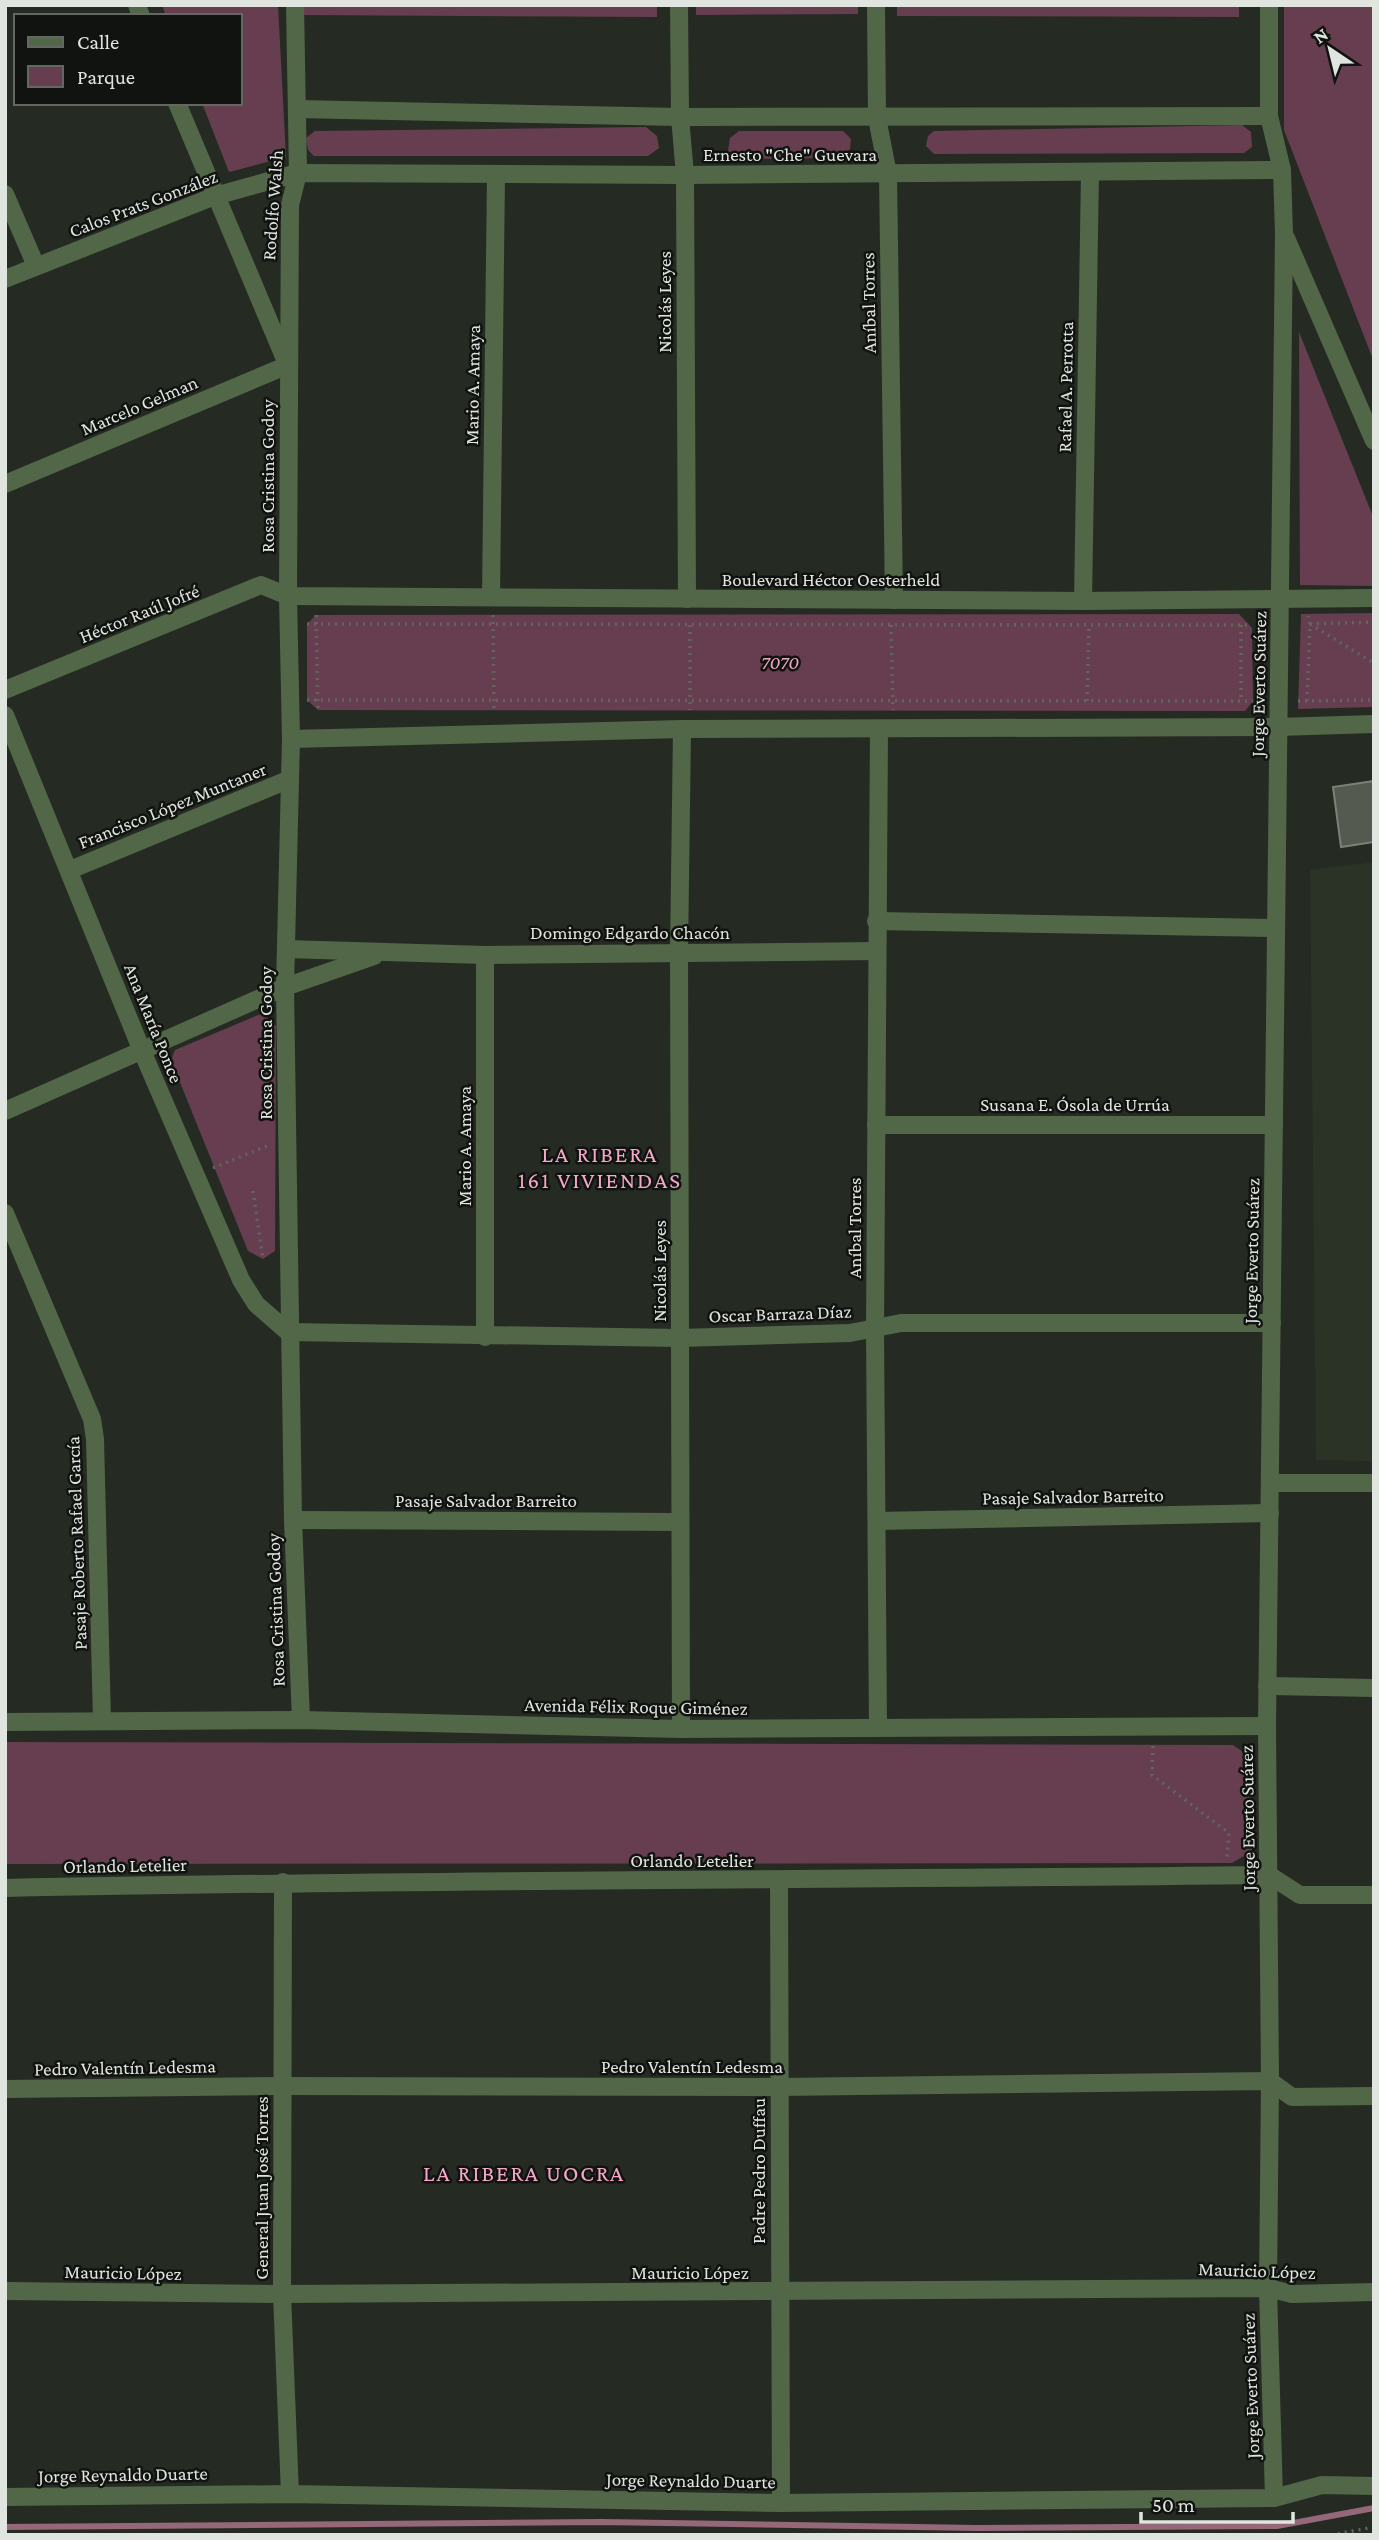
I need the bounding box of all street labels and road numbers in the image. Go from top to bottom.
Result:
street label: Ernesto "Che" Guevara [703,144,877,165]
street label: Rodolfo Walsh [258,149,287,261]
street label: Calos Prats González [66,166,220,241]
street label: Nicolás Leyes [654,251,675,353]
street label: Aníbal Torres [857,252,880,354]
street label: Rafael A. Perrotta [1054,321,1077,452]
street label: Mario A. Amaya [461,324,484,445]
street label: Marcelo Gelman [78,371,201,439]
street label: Rosa Cristina Godoy [257,399,278,553]
street label: Boulevard Héctor Oesterheld [722,569,940,590]
street label: Héctor Raúl Jofré [76,580,202,647]
street label: Jorge Everto Suárez [1247,611,1270,759]
street label: Francisco López Muntaner [75,758,269,853]
street label: Domingo Edgardo Chacón [530,922,730,943]
street label: Ana María Ponce [120,960,187,1086]
street label: Rosa Cristina Godoy [255,966,276,1120]
street label: Mario A. Amaya [454,1086,475,1206]
street label: Susana E. Ósola de Urrúa [980,1094,1170,1115]
street label: Aníbal Torres [844,1177,865,1279]
street label: Jorge Everto Suárez [1240,1178,1263,1326]
street label: Nicolás Leyes [649,1220,670,1322]
street label: Oscar Barraza Díaz [708,1301,852,1326]
street label: Pasaje Roberto Rafael García [62,1436,92,1650]
street label: Pasaje Salvador Barreito [982,1484,1164,1510]
street label: Pasaje Salvador Barreito [395,1490,577,1512]
street label: Rosa Cristina Godoy [262,1533,289,1687]
street label: Avenida Félix Roque Giménez [524,1694,748,1719]
street label: Jorge Everto Suárez [1236,1745,1259,1893]
street label: Orlando Letelier [630,1850,754,1871]
street label: Orlando Letelier [63,1854,187,1877]
street label: Pedro Valentín Ledesma [34,2055,216,2080]
street label: Pedro Valentín Ledesma [601,2056,783,2077]
street label: General Juan José Torres [251,2096,272,2280]
street label: Padre Pedro Duffau [748,2098,769,2244]
street label: Mauricio López [1198,2258,1316,2283]
street label: Mauricio López [64,2261,182,2284]
street label: Mauricio López [631,2262,749,2283]
street label: Jorge Everto Suárez [1237,2313,1264,2461]
street label: Jorge Reynaldo Duarte [36,2463,208,2487]
street label: Jorge Reynaldo Duarte [604,2468,776,2492]

